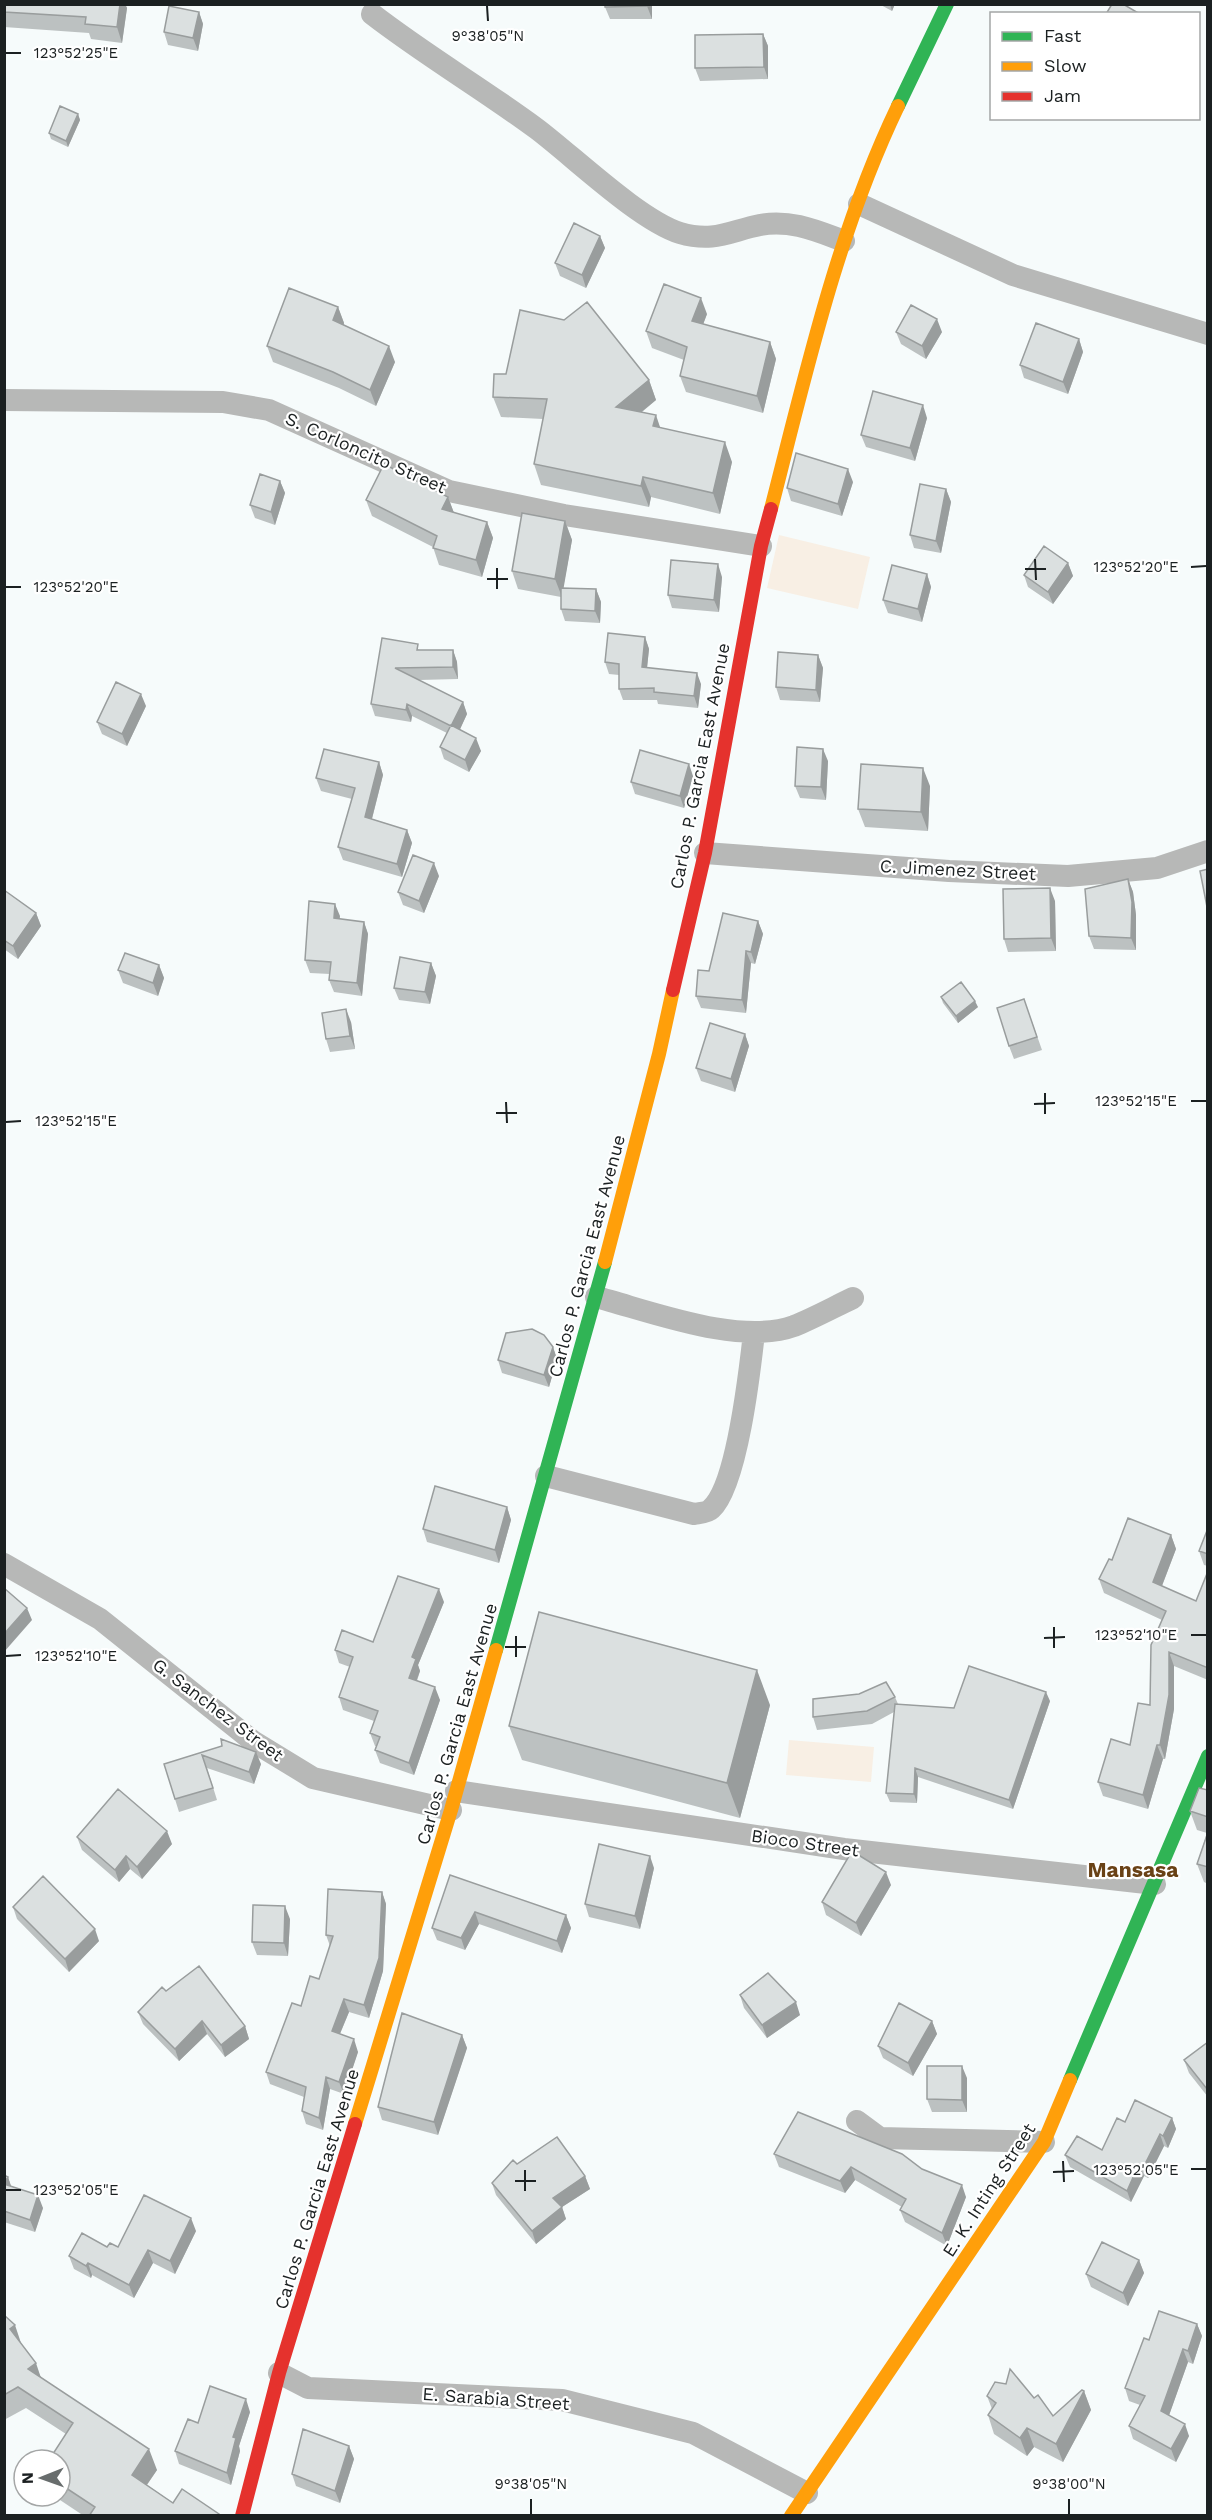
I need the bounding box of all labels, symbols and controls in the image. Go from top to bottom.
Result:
legend [990,12,1200,120]
text: Fast [1044,25,1082,46]
text: 9°38'05"N [452,27,524,45]
text: 123°52'25"E [34,44,118,62]
text: Slow [1044,55,1087,76]
text: Jam [1044,85,1081,106]
street label: S. Corloncito Street [282,408,450,498]
text: 123°52'20"E [1094,558,1178,576]
text: 123°52'20"E [34,578,118,596]
street label: Carlos P. Garcia East Avenue [665,641,734,891]
street label: C. Jimenez Street [879,855,1037,884]
text: 123°52'15"E [1095,1092,1177,1110]
text: 123°52'15"E [35,1112,117,1130]
street label: Carlos P. Garcia East Avenue [544,1132,629,1380]
street label: Carlos P. Garcia East Avenue [412,1601,501,1847]
text: 123°52'10"E [1095,1626,1177,1644]
text: 123°52'10"E [35,1647,117,1665]
street label: G. Sanchez Street [149,1654,288,1766]
street label: Bioco Street [750,1825,861,1861]
district label: Mansasa [1088,1857,1179,1882]
street label: Carlos P. Garcia East Avenue [270,2066,363,2312]
street label: E. K. Inting Street [938,2119,1040,2260]
text: 123°52'05"E [1094,2161,1178,2179]
text: 123°52'05"E [34,2181,118,2199]
street label: E. Sarabia Street [422,2383,571,2414]
north arrow [12,2448,72,2508]
text: N [18,2472,37,2484]
text: 9°38'05"N [495,2475,567,2493]
text: 9°38'00"N [1032,2475,1106,2493]

